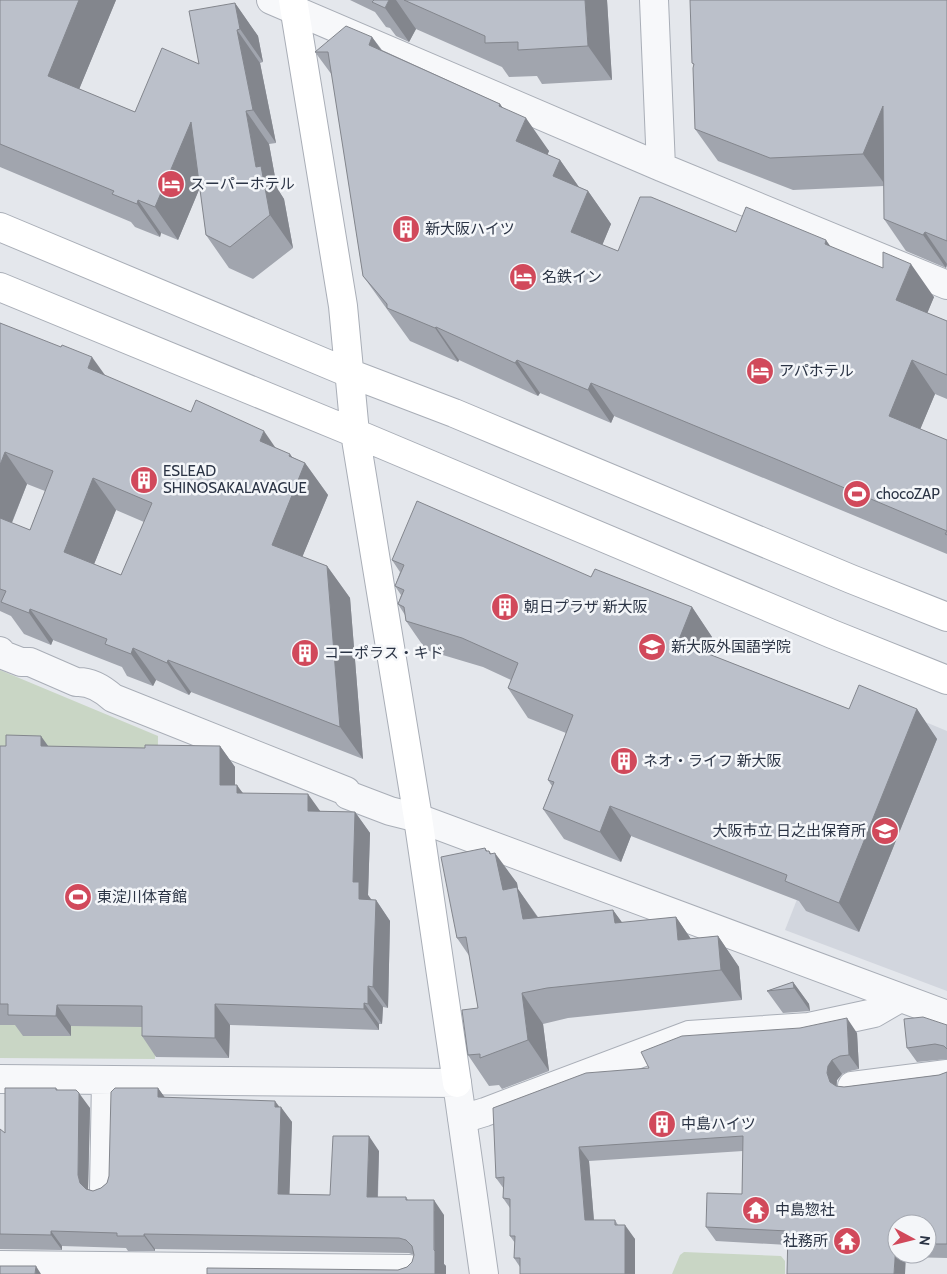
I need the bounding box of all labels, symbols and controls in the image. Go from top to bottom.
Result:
hotel icon: スーパーホテル [156,169,186,199]
place label: スーパーホテル [190,175,295,193]
building icon: 新大阪ハイツ [391,214,421,244]
place label: 新大阪ハイツ [425,220,515,238]
hotel icon: 名鉄イン [508,262,538,292]
place label: 名鉄イン [542,268,602,286]
hotel icon: アパホテル [745,356,775,386]
place label: アパホテル [779,362,854,380]
place label: ESLEAD SHINOSAKALAVAGUE [163,462,307,497]
building icon: ESLEAD SHINOSAKALAVAGUE [129,465,159,495]
sports icon: chocoZAP [842,479,872,509]
place label: chocoZAP [876,485,940,503]
building icon: 朝日プラザ 新大阪 [490,592,520,622]
place label: 朝日プラザ 新大阪 [524,598,647,616]
school or university icon: 新大阪外国語学院 [637,632,667,662]
building icon: コーポラス・キド [290,638,320,668]
place label: 新大阪外国語学院 [671,638,791,656]
place label: コーポラス・キド [324,644,444,662]
building icon: ネオ・ライフ 新大阪 [609,746,639,776]
place label: ネオ・ライフ 新大阪 [643,752,781,770]
school or university icon: 大阪市立 日之出保育所 [870,816,900,846]
place label: 大阪市立 日之出保育所 [713,822,866,840]
sports icon: 東淀川体育館 [63,882,93,912]
place label: 東淀川体育館 [97,888,187,906]
building icon: 中島ハイツ [647,1109,677,1139]
place label: 中島ハイツ [681,1115,756,1133]
temple icon: 中島惣社 [741,1195,771,1225]
place label: 中島惣社 [775,1201,835,1219]
north arrow [887,1214,937,1264]
temple icon: 社務所 [832,1226,862,1256]
place label: 社務所 [783,1232,828,1250]
text: N [915,1235,934,1247]

